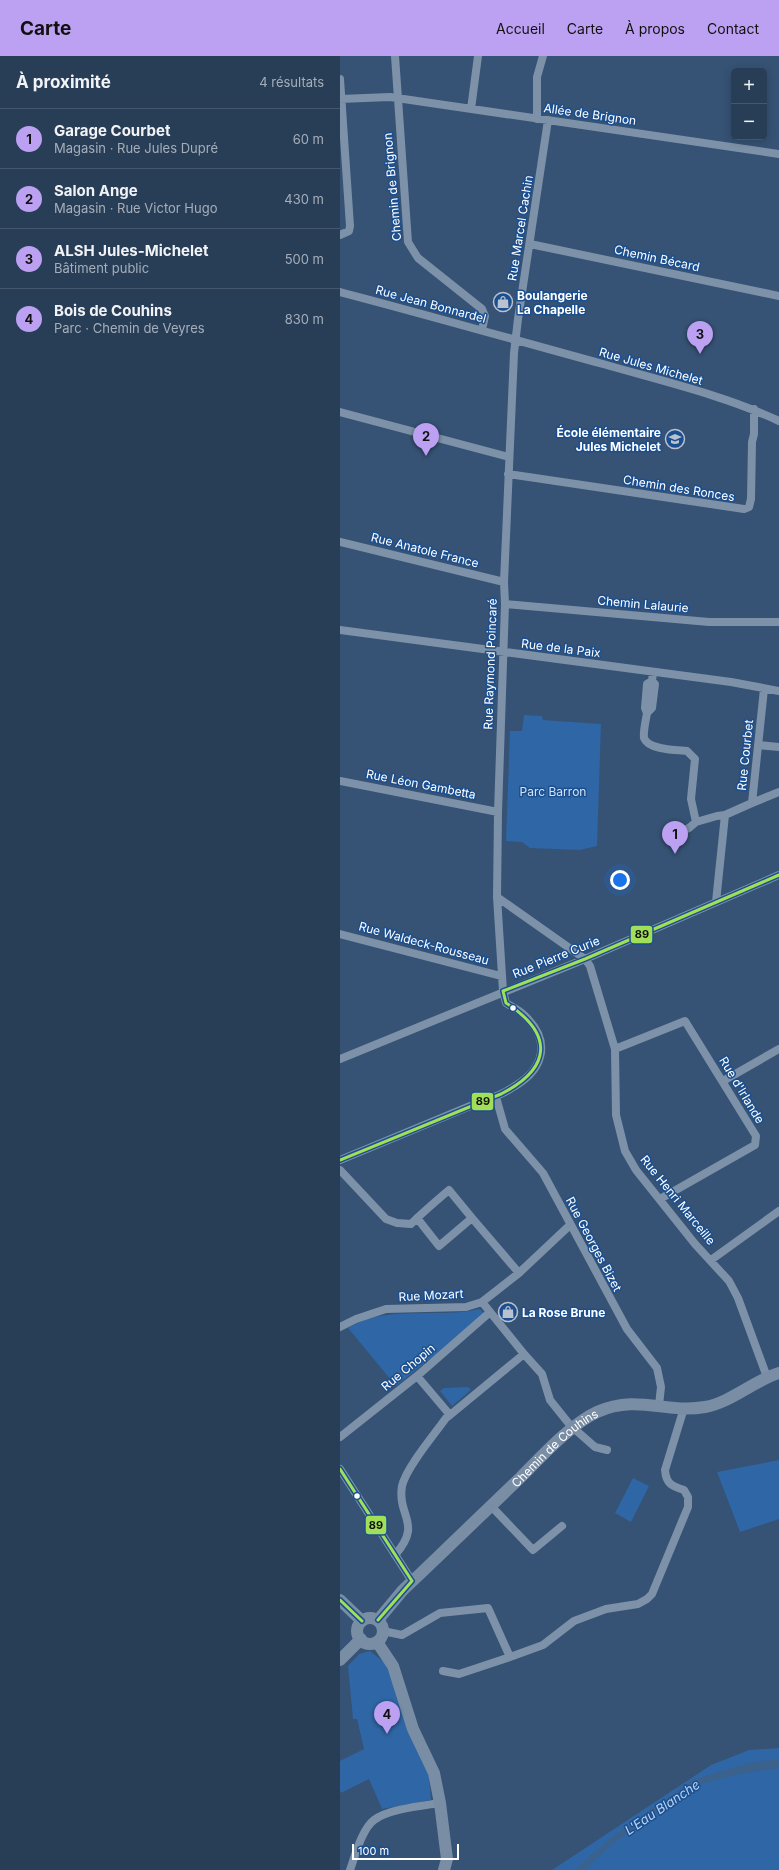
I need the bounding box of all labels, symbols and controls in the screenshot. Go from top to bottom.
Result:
text: Carte [20,17,71,40]
text: Accueil [496,20,545,37]
text: Carte [567,20,603,37]
text: À propos [625,20,685,37]
text: Contact [707,20,759,37]
map controls [731,68,767,140]
button: + [731,68,767,104]
text: À proximité [16,72,111,92]
text: 4 résultats [259,74,324,90]
street label: Allée de Brignon [543,100,637,128]
button: − [731,104,767,140]
text: Garage Courbet [54,121,170,140]
text: 1 [26,131,32,147]
text: 60 m [293,131,324,147]
street label: Chemin de Brignon [380,132,404,242]
text: Magasin · Rue Jules Dupré [54,140,218,156]
street label: Rue Marcel Cachin [504,174,536,282]
text: Salon Ange [54,181,138,200]
text: 2 [25,191,33,207]
text: 430 m [284,191,324,207]
text: Magasin · Rue Victor Hugo [54,200,217,216]
text: ALSH Jules-Michelet [54,241,208,260]
street label: Chemin Bécard [613,242,701,274]
text: 3 [25,251,33,267]
text: 500 m [285,251,324,267]
text: Bâtiment public [54,260,149,276]
street label: Rue Jean Bonnardel [374,282,488,326]
place label: Boulangerie La Chapelle [517,288,588,317]
shop icon: Boulangerie La Chapelle [492,291,514,313]
text: Bois de Couhins [54,301,172,320]
text: 4 [25,311,33,327]
text: 830 m [285,311,324,327]
text: Parc · Chemin de Veyres [54,320,205,336]
pin: 3 [687,321,713,354]
street label: Rue Jules Michelet [597,344,705,388]
pin: 2 [413,423,439,456]
place label: École élémentaire Jules Michelet [557,425,662,454]
school or university icon: École élémentaire Jules Michelet [664,428,686,450]
street label: Chemin des Ronces [622,472,736,504]
street label: Rue Anatole France [370,529,480,571]
street label: Chemin Lalaurie [597,593,689,615]
street label: Rue Raymond Poincaré [480,598,500,730]
street label: Rue de la Paix [520,636,602,660]
street label: Rue Courbet [734,719,756,791]
street label: Rue Léon Gambetta [365,766,477,802]
park label: Parc Barron [520,784,586,799]
pin: 1 [662,821,688,854]
your location [610,870,630,890]
street label: Rue Waldeck-Rousseau [357,918,491,968]
line badge: 89 [630,925,653,944]
text: 89 [635,927,649,941]
street label: Rue Pierre Curie [510,933,602,981]
unlabelled marker [508,1003,518,1013]
street label: Rue d'Irlande [716,1054,768,1126]
line badge: 89 [471,1092,494,1111]
text: 89 [476,1094,490,1108]
street label: Rue Henri Marceille [637,1152,719,1248]
street label: Rue Georges Bizet [563,1194,625,1294]
street label: Rue Mozart [398,1286,464,1304]
shop icon: La Rose Brune [497,1301,519,1323]
place label: La Rose Brune [522,1305,605,1320]
street label: Rue Chopin [378,1340,438,1394]
street label: Chemin de Couhins [508,1405,600,1490]
unlabelled marker [352,1491,362,1501]
line badge: 89 [365,1515,387,1535]
text: 89 [369,1518,383,1532]
pin: 4 [374,1701,400,1734]
water label: L'Eau Blanche [621,1776,703,1838]
scale bar [352,1842,459,1861]
text: 100 m [358,1844,389,1858]

